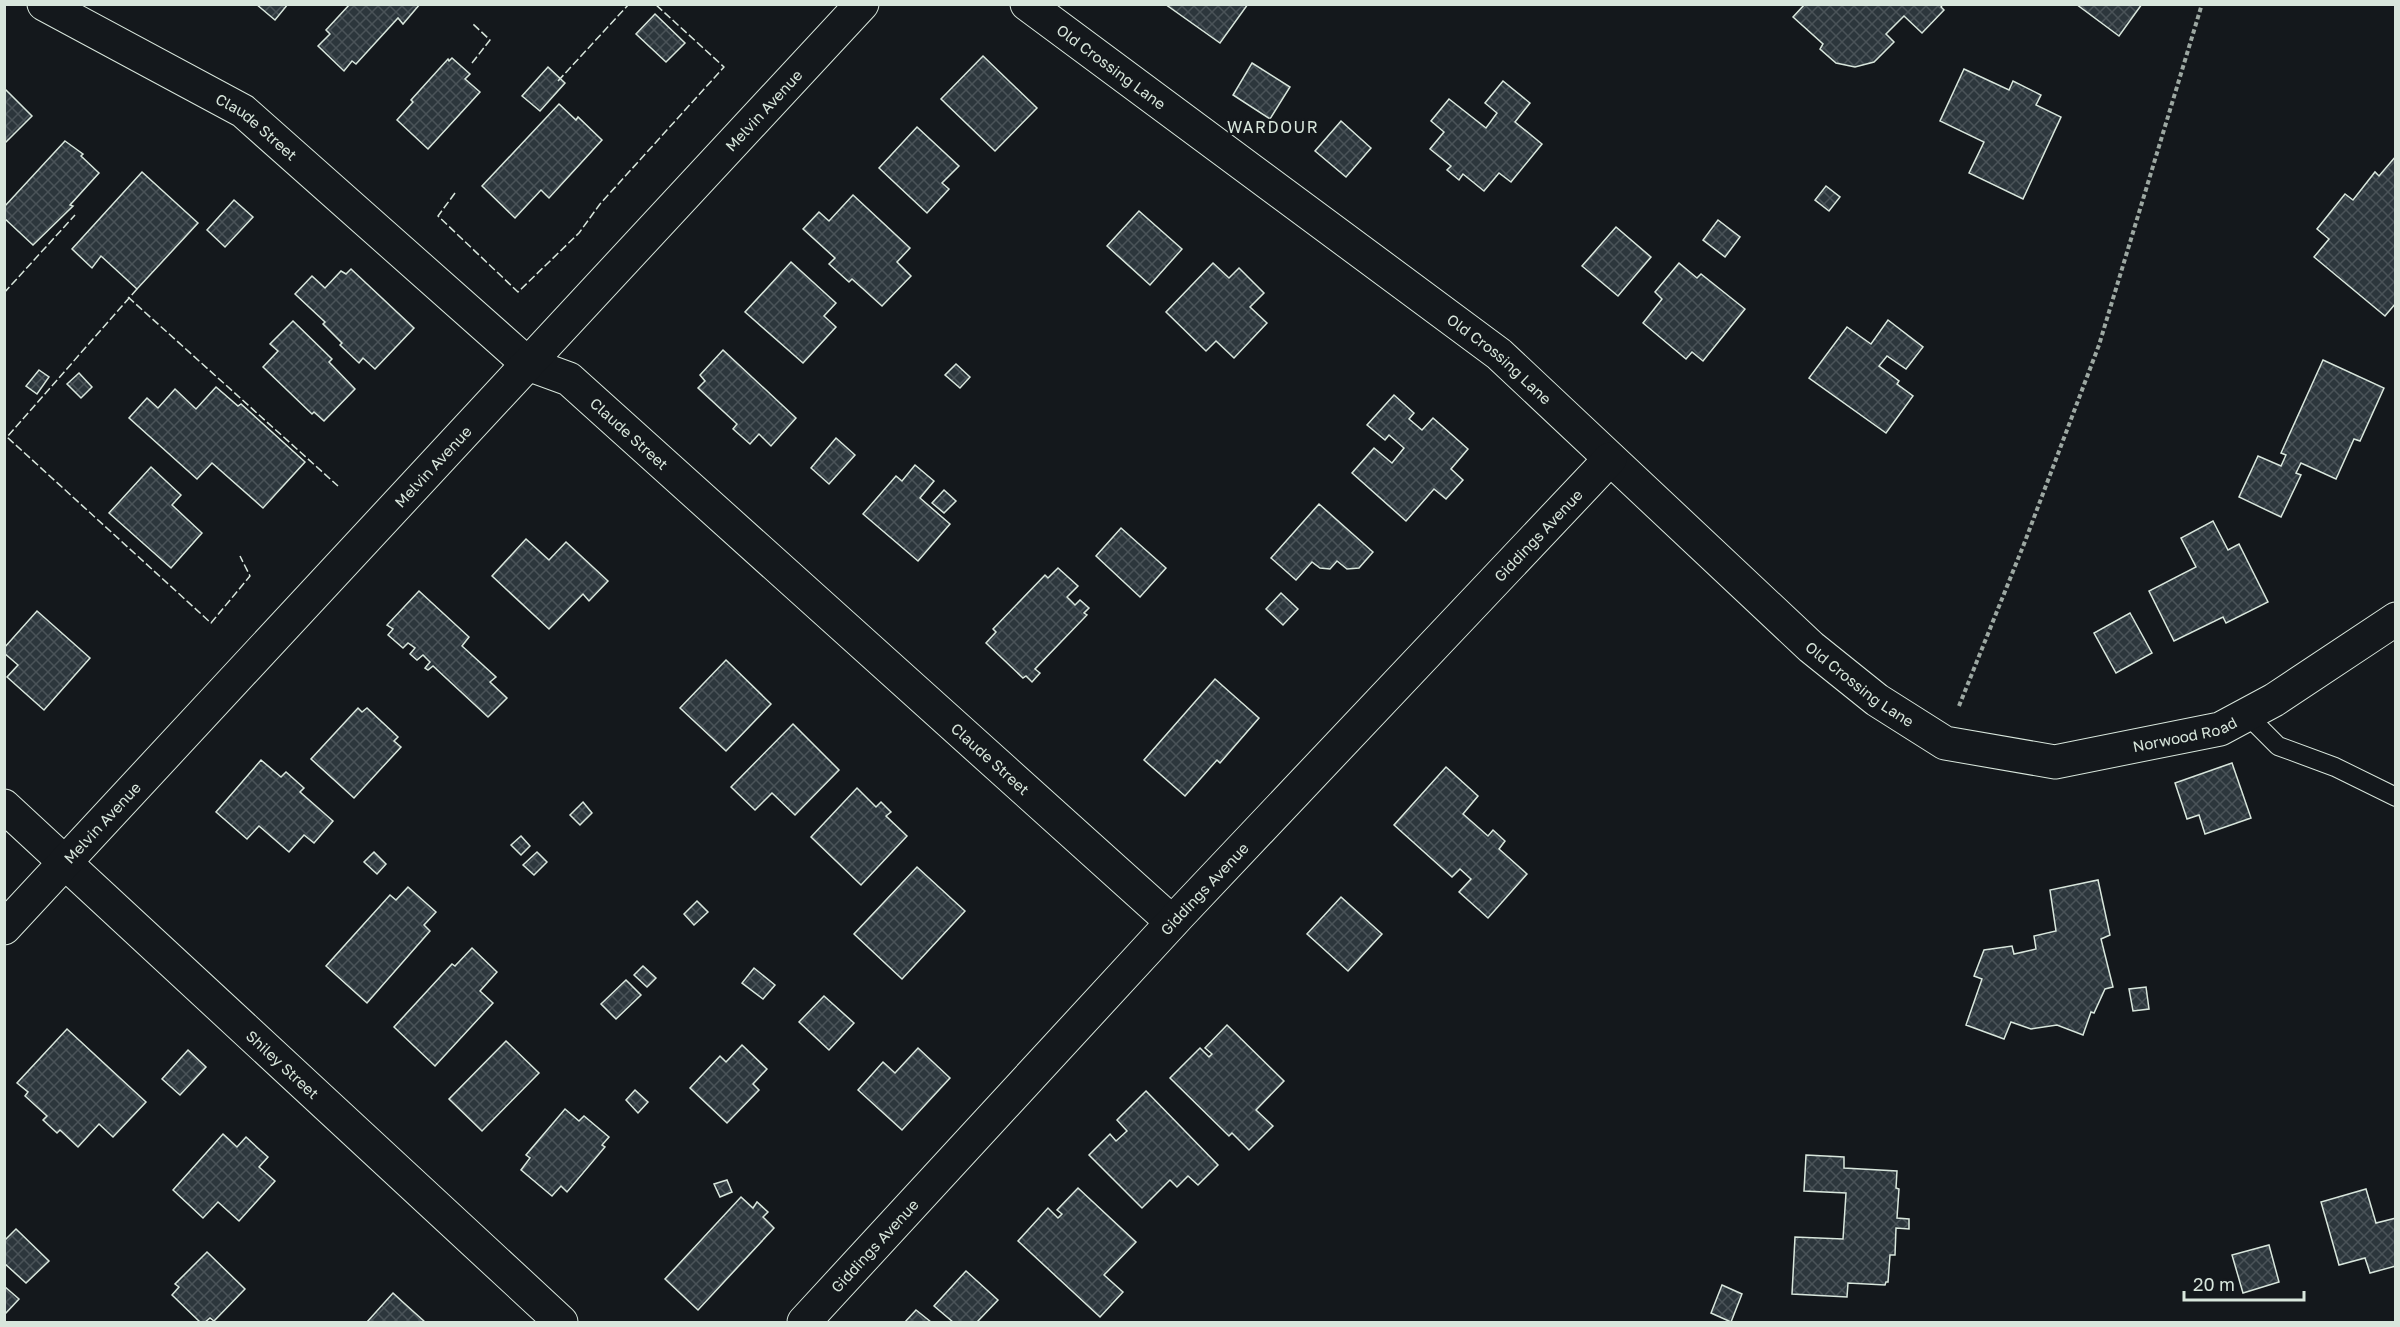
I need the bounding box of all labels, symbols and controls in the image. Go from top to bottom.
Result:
street label: Old Crossing Lane [1053,20,1170,113]
street label: Melvin Avenue [721,66,806,155]
street label: Claude Street [213,89,301,164]
district label: WARDOUR [1227,117,1319,137]
street label: Old Crossing Lane [1444,310,1556,408]
street label: Claude Street [587,394,672,473]
street label: Melvin Avenue [391,422,475,511]
street label: Giddings Avenue [1490,485,1586,585]
street label: Old Crossing Lane [1802,637,1918,730]
street label: Norwood Road [2131,713,2240,755]
street label: Claude Street [948,719,1033,798]
street label: Melvin Avenue [60,778,144,867]
street label: Giddings Avenue [1156,838,1252,938]
street label: Shiley Street [243,1026,323,1102]
street label: Giddings Avenue [827,1195,922,1296]
scale bar [2184,1264,2304,1302]
text: 20 m [2193,1273,2235,1295]

